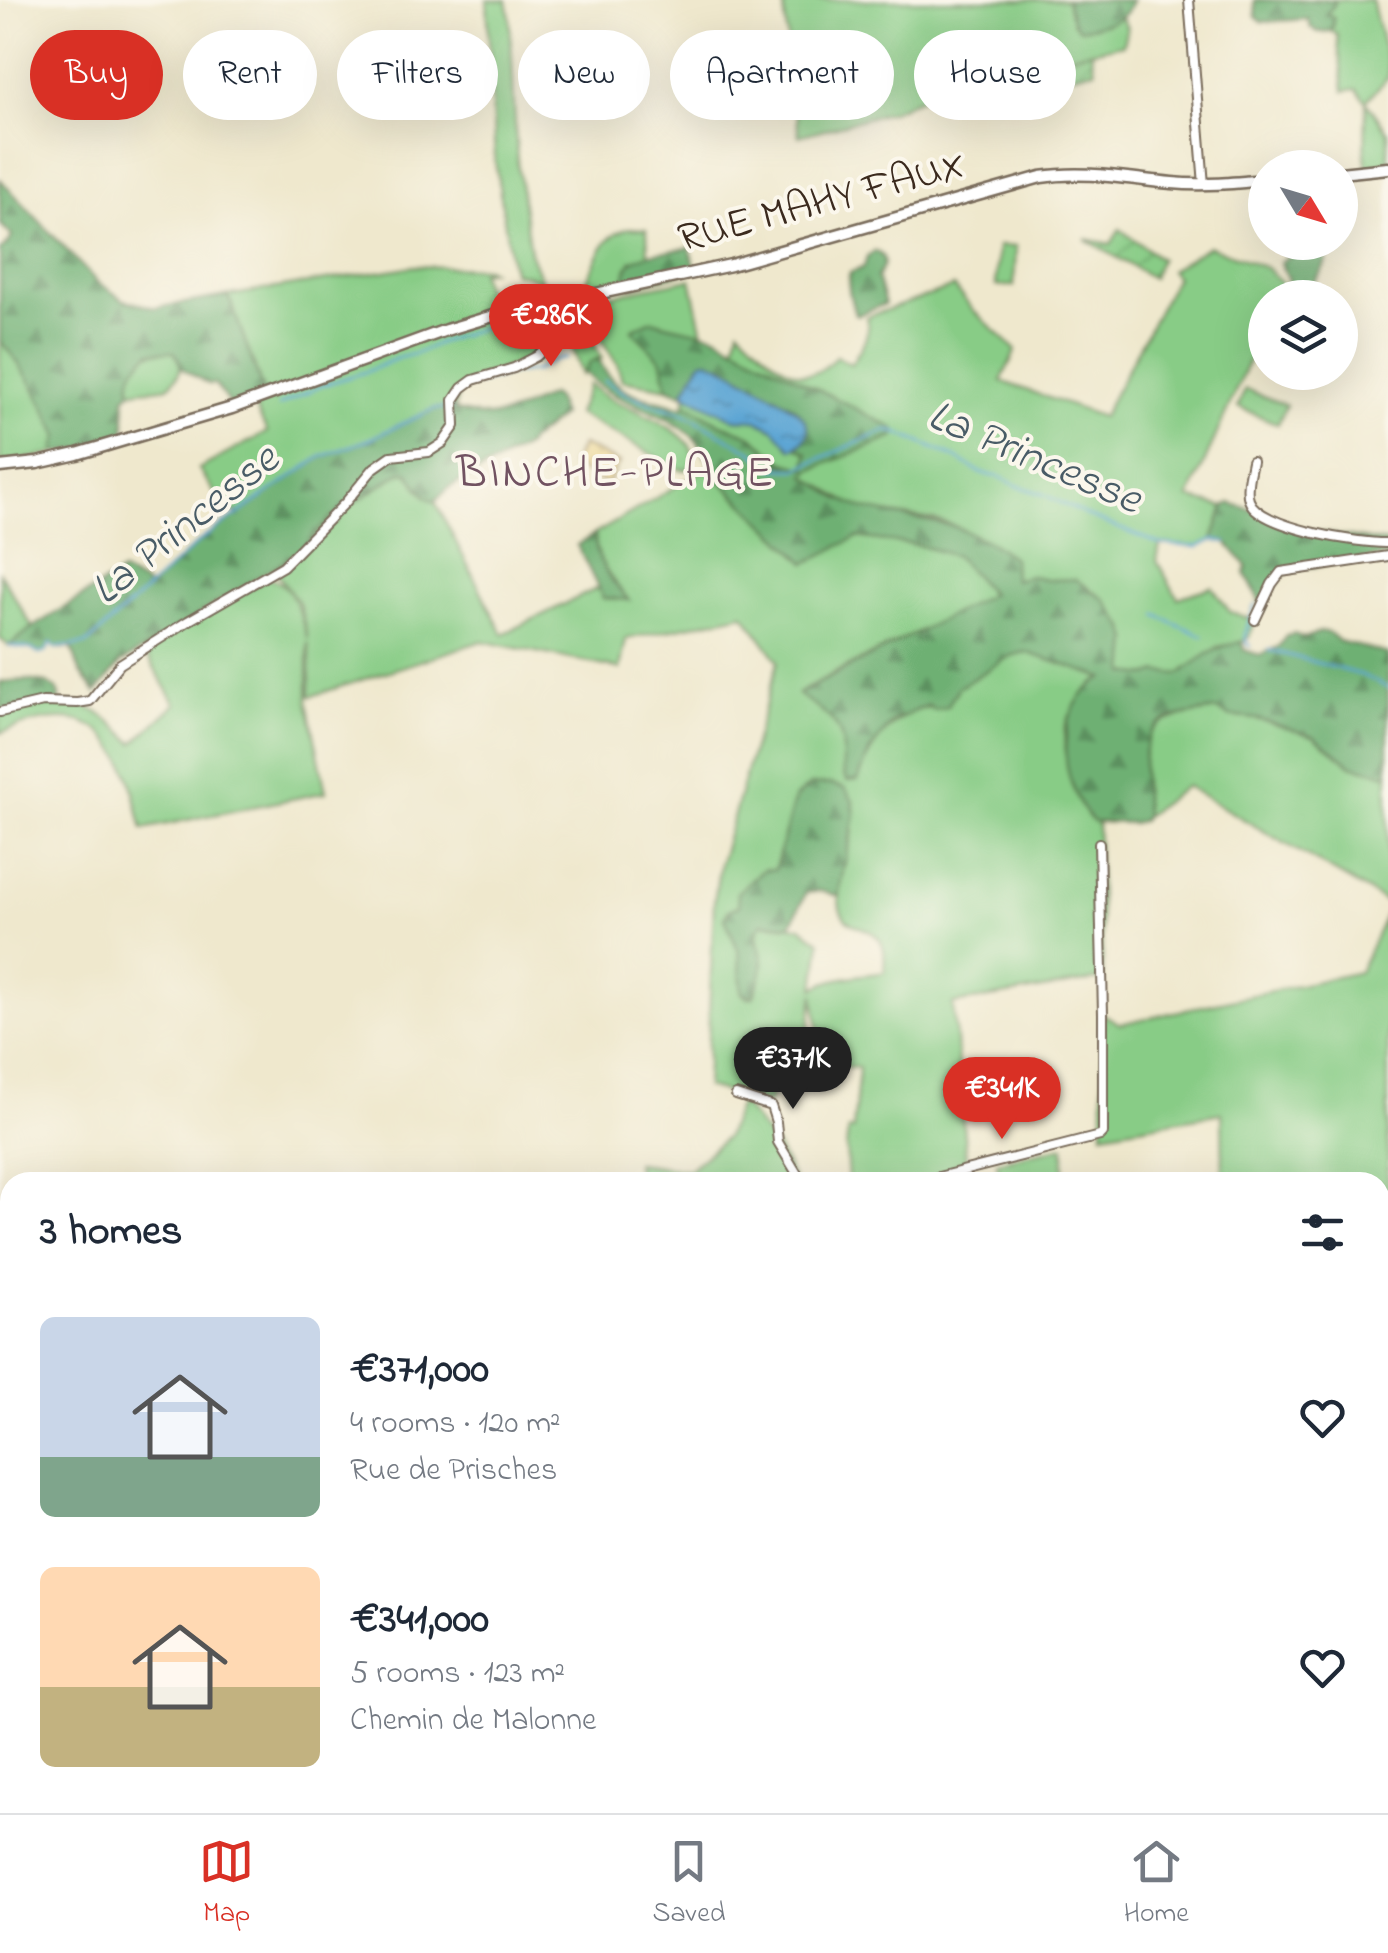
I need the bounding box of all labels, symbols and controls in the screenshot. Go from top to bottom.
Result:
chip: Buy [30,30,163,120]
chip: Rent [183,30,317,120]
chip: Filters [337,30,498,120]
chip: New [518,30,650,120]
chip: Apartment [670,30,894,120]
chip: House [914,30,1076,120]
street label: RUE MAHY FAUX [672,135,972,271]
north arrow [1248,150,1358,260]
map controls [1248,150,1358,390]
button: layers [1248,280,1358,390]
pin: €286K [481,284,621,369]
text: €286K [511,293,591,340]
water label: La Princesse [917,384,1153,534]
water label: La Princesse [77,428,296,623]
district label: BINCHE-PLAGE [455,442,776,508]
pin: €371K [723,1027,863,1112]
text: €371K [756,1036,830,1083]
pin: €341K [932,1057,1072,1142]
text: €341K [965,1066,1039,1113]
text: 3 homes [40,1202,182,1263]
icon: filters [1295,1205,1350,1260]
text: €371,000 [350,1340,489,1401]
icon: home [120,1357,240,1477]
icon: heart [1295,1390,1350,1445]
text: 4 rooms · 120 m² [350,1401,561,1448]
text: Rue de Prisches [350,1448,557,1495]
text: €341,000 [350,1590,489,1651]
icon: home [120,1607,240,1727]
icon: heart [1295,1640,1350,1695]
text: 5 rooms · 123 m² [350,1651,565,1698]
text: Chemin de Malonne [350,1698,596,1745]
tab: Map [199,1834,254,1935]
tab: Saved [652,1834,725,1935]
tab: Home [1124,1834,1189,1935]

